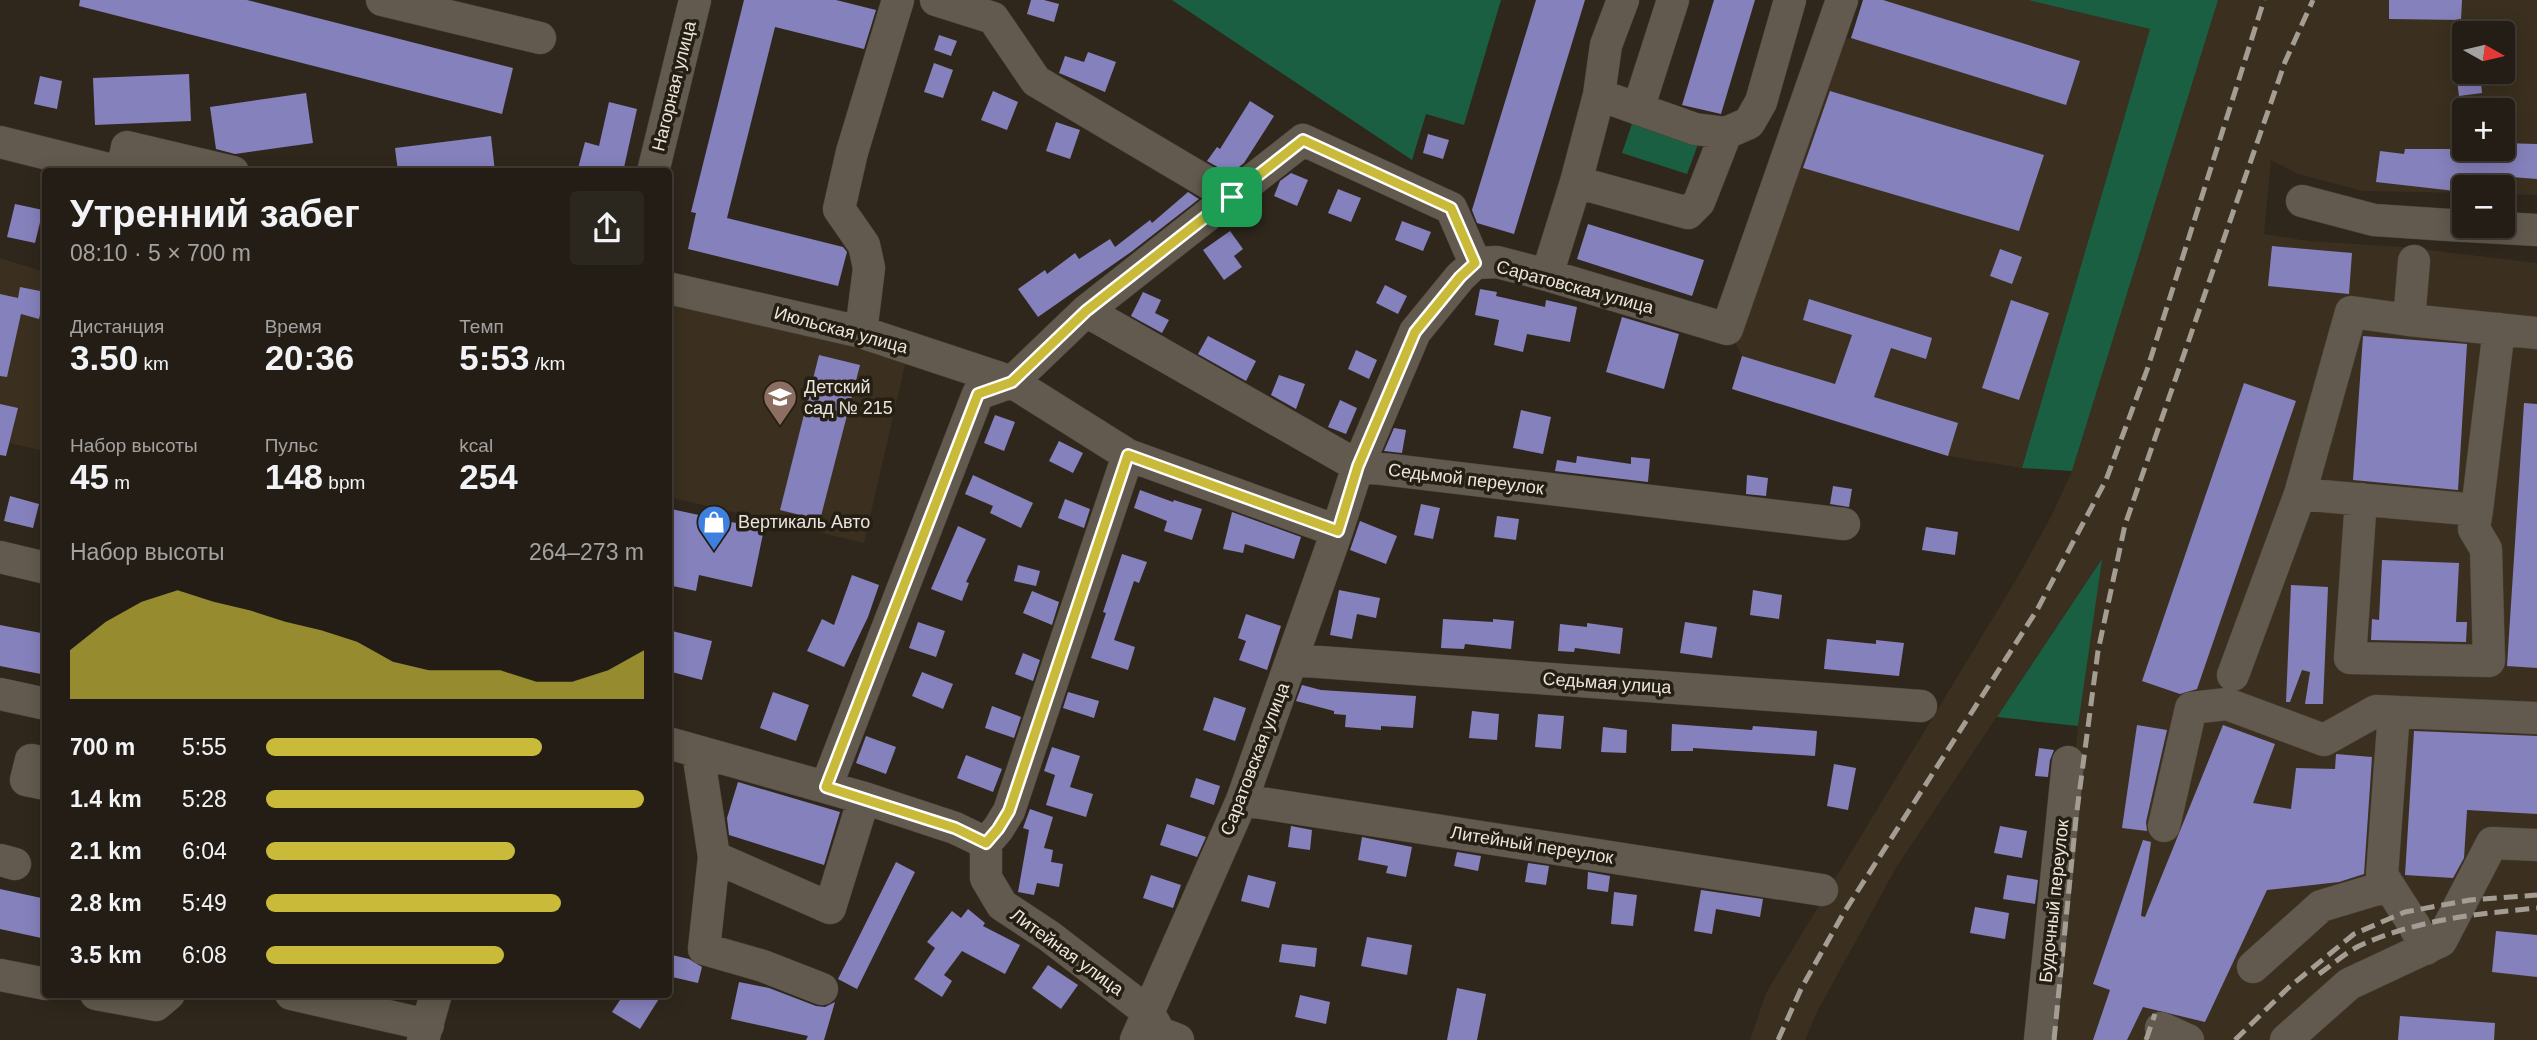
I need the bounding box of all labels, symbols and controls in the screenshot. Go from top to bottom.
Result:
street label: Нагорная улица [648,18,700,153]
north arrow [2452,21,2515,84]
map controls [2452,21,2515,238]
button: + [2452,98,2515,161]
pin [1202,167,1262,227]
button: − [2452,175,2515,238]
icon: arrive [1213,178,1251,216]
button: share [570,191,644,265]
text: Утренний забег [70,193,360,235]
text: 08:10 · 5 × 700 m [70,240,251,266]
street label: Саратовская улица [1494,256,1657,318]
street label: Июльская улица [772,303,911,358]
text: Дистанция [70,316,164,337]
text: Время [265,316,322,337]
text: Темп [459,316,504,337]
text: 3.50 [70,338,138,377]
text: 20:36 [265,338,354,377]
text: 5:53 [459,338,529,377]
text: km [138,353,169,374]
text: /km [529,353,565,374]
place label: Детский сад № 215 [804,377,893,418]
school or university icon: Детский сад № 215 [761,378,799,427]
text: Набор высоты [70,435,198,456]
text: Пульс [265,435,318,456]
text: kcal [459,435,493,456]
text: 45 [70,457,109,496]
text: 148 [265,457,323,496]
text: 254 [459,457,518,496]
street label: Седьмой переулок [1387,460,1545,498]
text: m [109,472,130,493]
text: bpm [323,472,365,493]
shop icon: Вертикаль Авто [695,503,733,552]
place label: Вертикаль Авто [738,512,870,532]
text: Набор высоты [70,539,224,565]
text: 264–273 m [529,539,644,565]
street label: Седьмая улица [1542,669,1673,698]
street label: Саратовская улица [1217,679,1294,838]
text: 700 m [70,734,135,760]
text: 5:55 [182,734,227,760]
text: 1.4 km [70,786,142,812]
text: 5:28 [182,786,227,812]
street label: Будочный переулок [2035,818,2073,984]
street label: Литейный переулок [1449,822,1615,868]
text: 2.1 km [70,838,142,864]
text: 6:04 [182,838,227,864]
text: 2.8 km [70,890,142,916]
text: 5:49 [182,890,227,916]
street label: Литейная улица [1007,904,1128,1000]
text: 3.5 km [70,942,142,968]
text: 6:08 [182,942,227,968]

